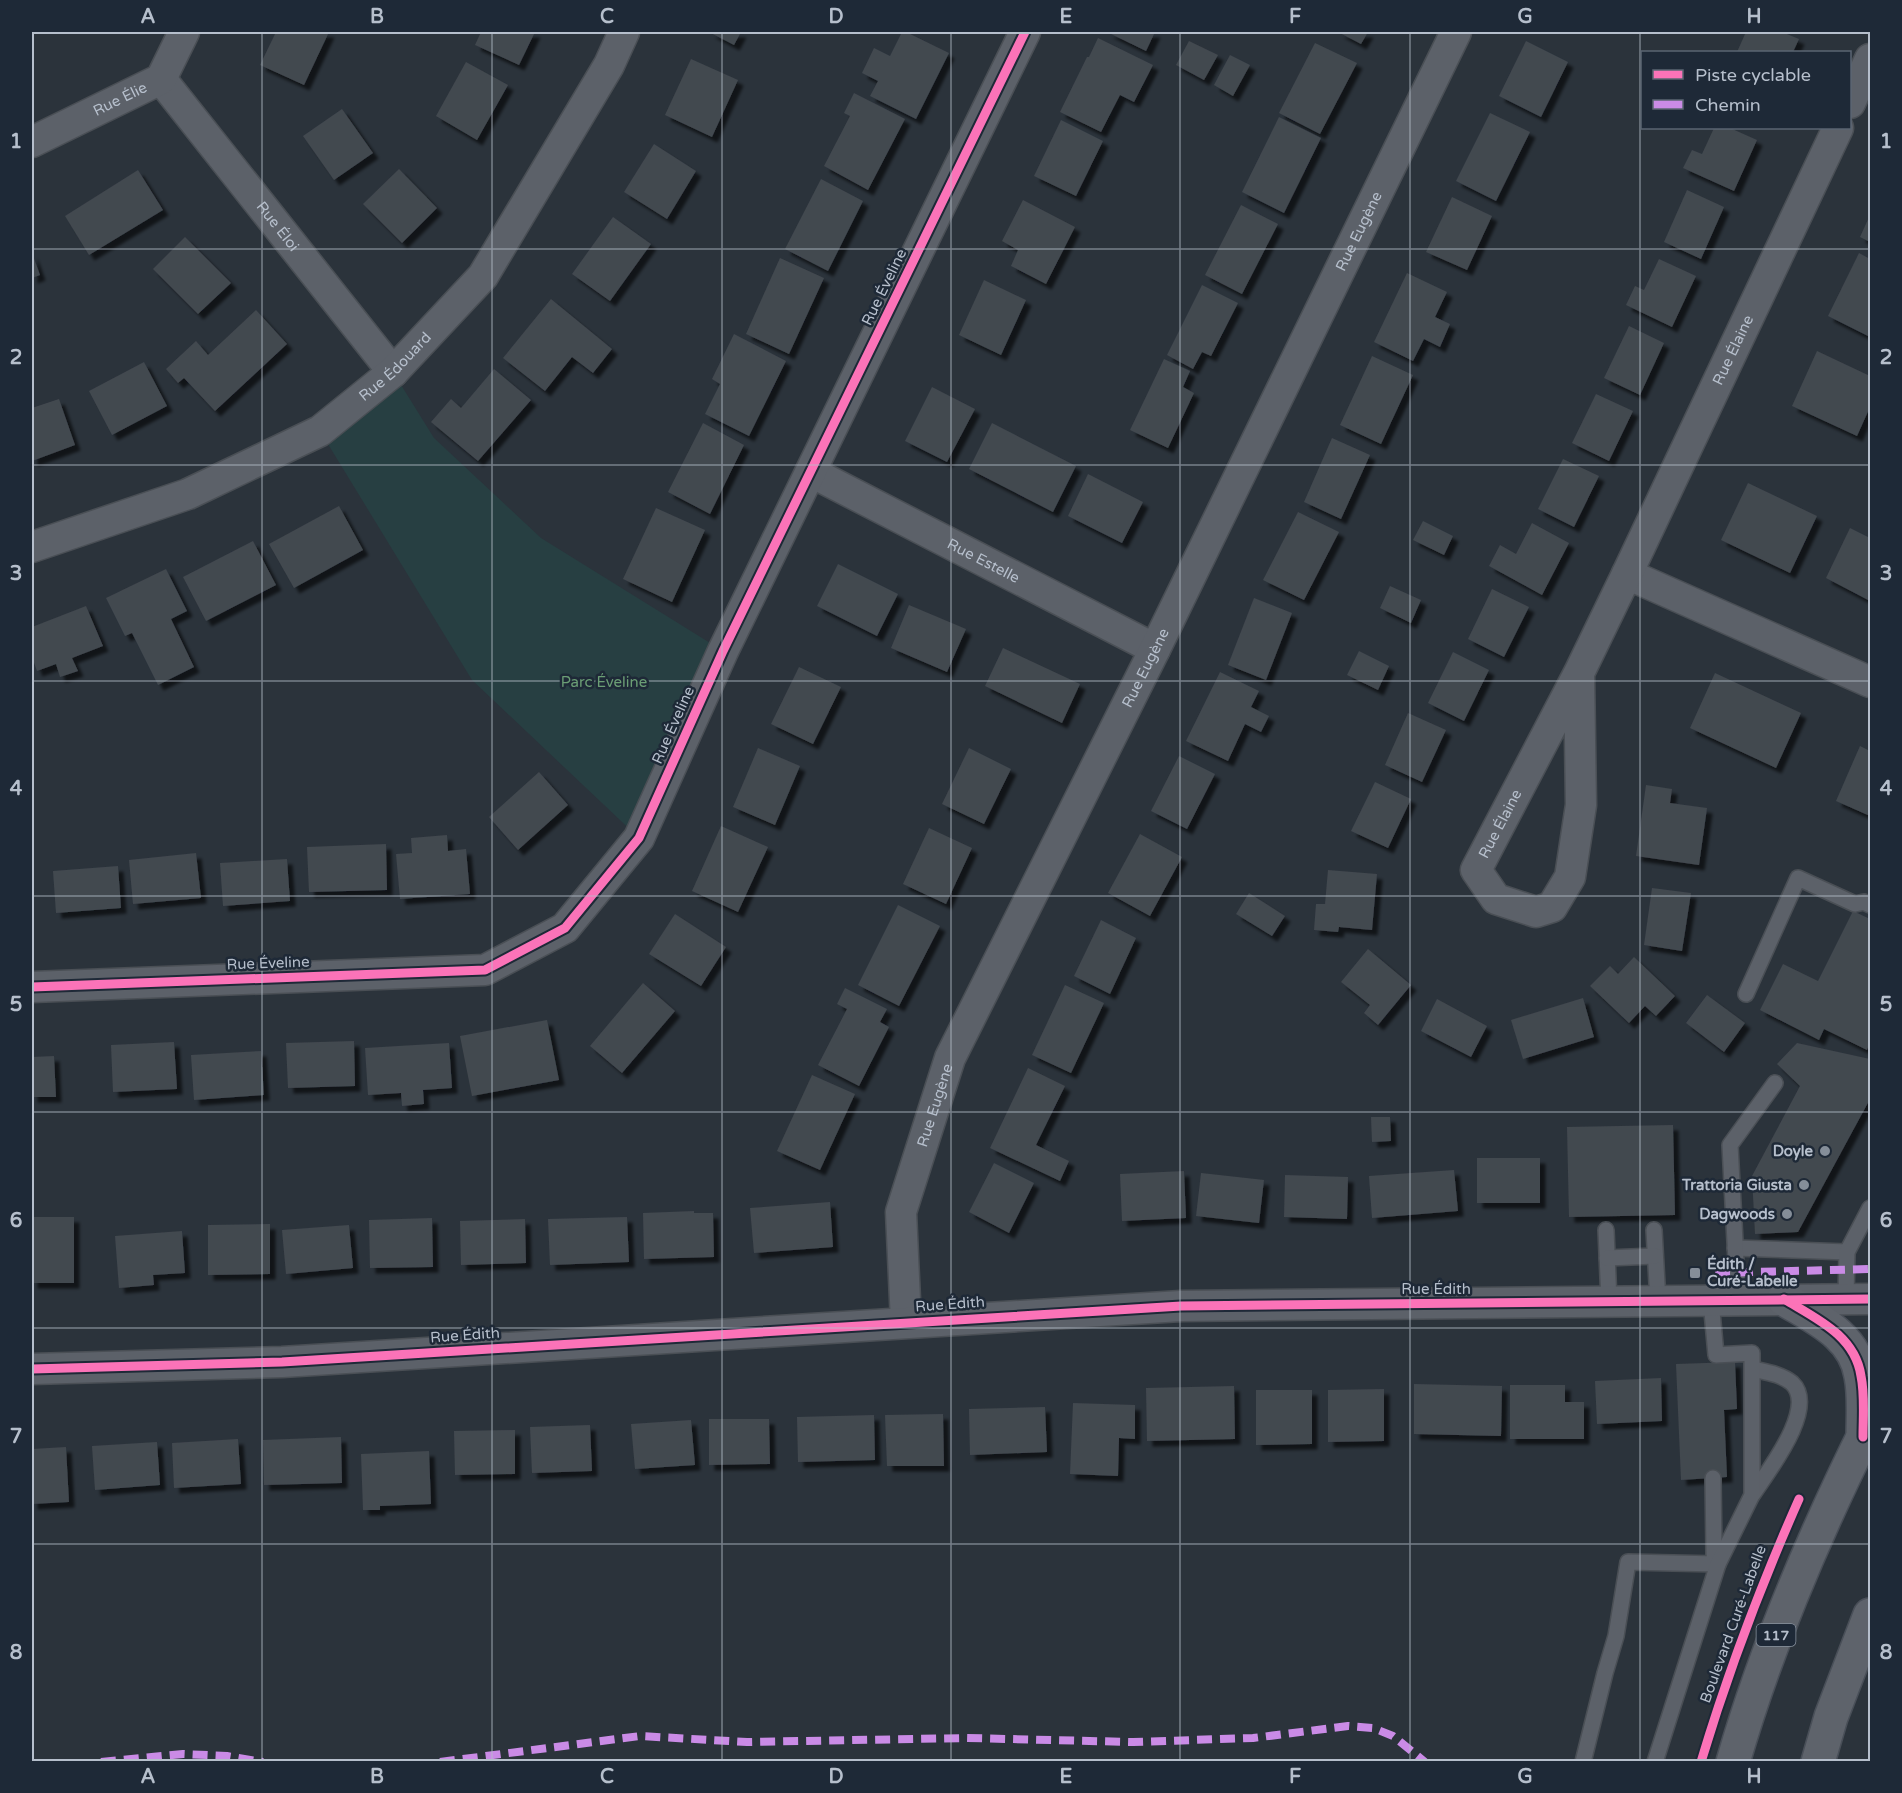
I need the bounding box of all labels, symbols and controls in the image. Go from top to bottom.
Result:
text: A [141,5,156,29]
text: B [370,5,384,29]
text: C [600,5,614,29]
text: D [828,5,844,29]
text: E [1060,5,1073,29]
text: F [1289,5,1301,29]
text: G [1517,5,1533,29]
text: H [1746,5,1762,29]
legend [1641,51,1851,129]
text: Piste cyclable [1695,64,1811,86]
street label: Rue Élie [90,78,150,120]
text: Chemin [1695,94,1761,116]
text: 1 [10,130,22,154]
text: 1 [1880,130,1892,154]
street label: Rue Eugène [1332,189,1386,274]
street label: Rue Éloi [253,198,303,255]
street label: Rue Éveline [858,246,910,328]
street label: Rue Élaine [1709,312,1757,388]
street label: Rue Édouard [355,328,435,405]
text: 2 [10,346,22,370]
text: 2 [1880,346,1892,370]
street label: Rue Estelle [944,535,1023,587]
text: 3 [10,562,22,586]
text: 3 [1880,562,1892,586]
street label: Rue Eugène [1118,625,1173,711]
park label: Parc Éveline [561,673,647,691]
street label: Rue Éveline [648,683,698,767]
text: 4 [10,777,23,801]
text: 4 [1880,777,1893,801]
street label: Rue Élaine [1475,786,1526,861]
street label: Rue Éveline [226,953,310,973]
text: 5 [10,993,22,1017]
text: 5 [1880,993,1892,1017]
street label: Rue Eugène [913,1061,957,1149]
place label: Doyle [1773,1142,1814,1161]
marker: Doyle [1818,1144,1832,1158]
place label: Trattoria Giusta [1681,1176,1792,1194]
marker: Trattoria Giusta [1797,1178,1811,1192]
place label: Dagwoods [1699,1205,1775,1224]
marker: Dagwoods [1780,1207,1794,1221]
text: 6 [10,1209,22,1233]
text: 6 [1880,1209,1892,1233]
place label: Édith / Curé-Labelle [1707,1254,1798,1290]
marker: Édith / Curé-Labelle [1688,1266,1702,1280]
street label: Rue Édith [1401,1280,1471,1298]
street label: Rue Édith [915,1293,985,1315]
street label: Rue Édith [430,1324,500,1346]
text: 7 [10,1425,22,1449]
text: 7 [1880,1425,1892,1449]
street label: Boulevard Curé-Labelle [1696,1543,1770,1705]
road number: 117 [1756,1624,1796,1646]
text: 8 [10,1641,22,1665]
text: 8 [1880,1641,1892,1665]
text: A [141,1765,156,1789]
text: B [370,1765,384,1789]
text: C [600,1765,614,1789]
text: D [828,1765,844,1789]
text: E [1060,1765,1073,1789]
text: F [1289,1765,1301,1789]
text: G [1517,1765,1533,1789]
text: H [1746,1765,1762,1789]

